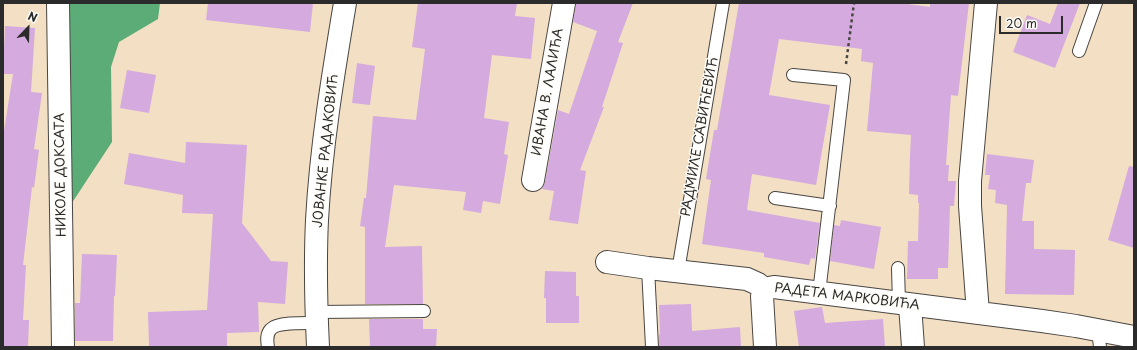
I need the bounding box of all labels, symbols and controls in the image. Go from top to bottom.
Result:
text: N [26,7,40,26]
north arrow [8,8,48,48]
scale bar [1001,8,1065,34]
text: 20 m [1006,14,1037,32]
street label: ИВАНА В. ЛАЛИЋА [529,27,567,157]
street label: РАДМИЛЕ САВИЋЕВИЋ [678,56,722,218]
street label: ЈОВАНКЕ РАДАКОВИЋ [310,73,342,229]
street label: НИКОЛЕ ДОКСАТА [52,113,70,237]
street label: РАДЕТА МАРКОВИЋА [773,280,921,314]

